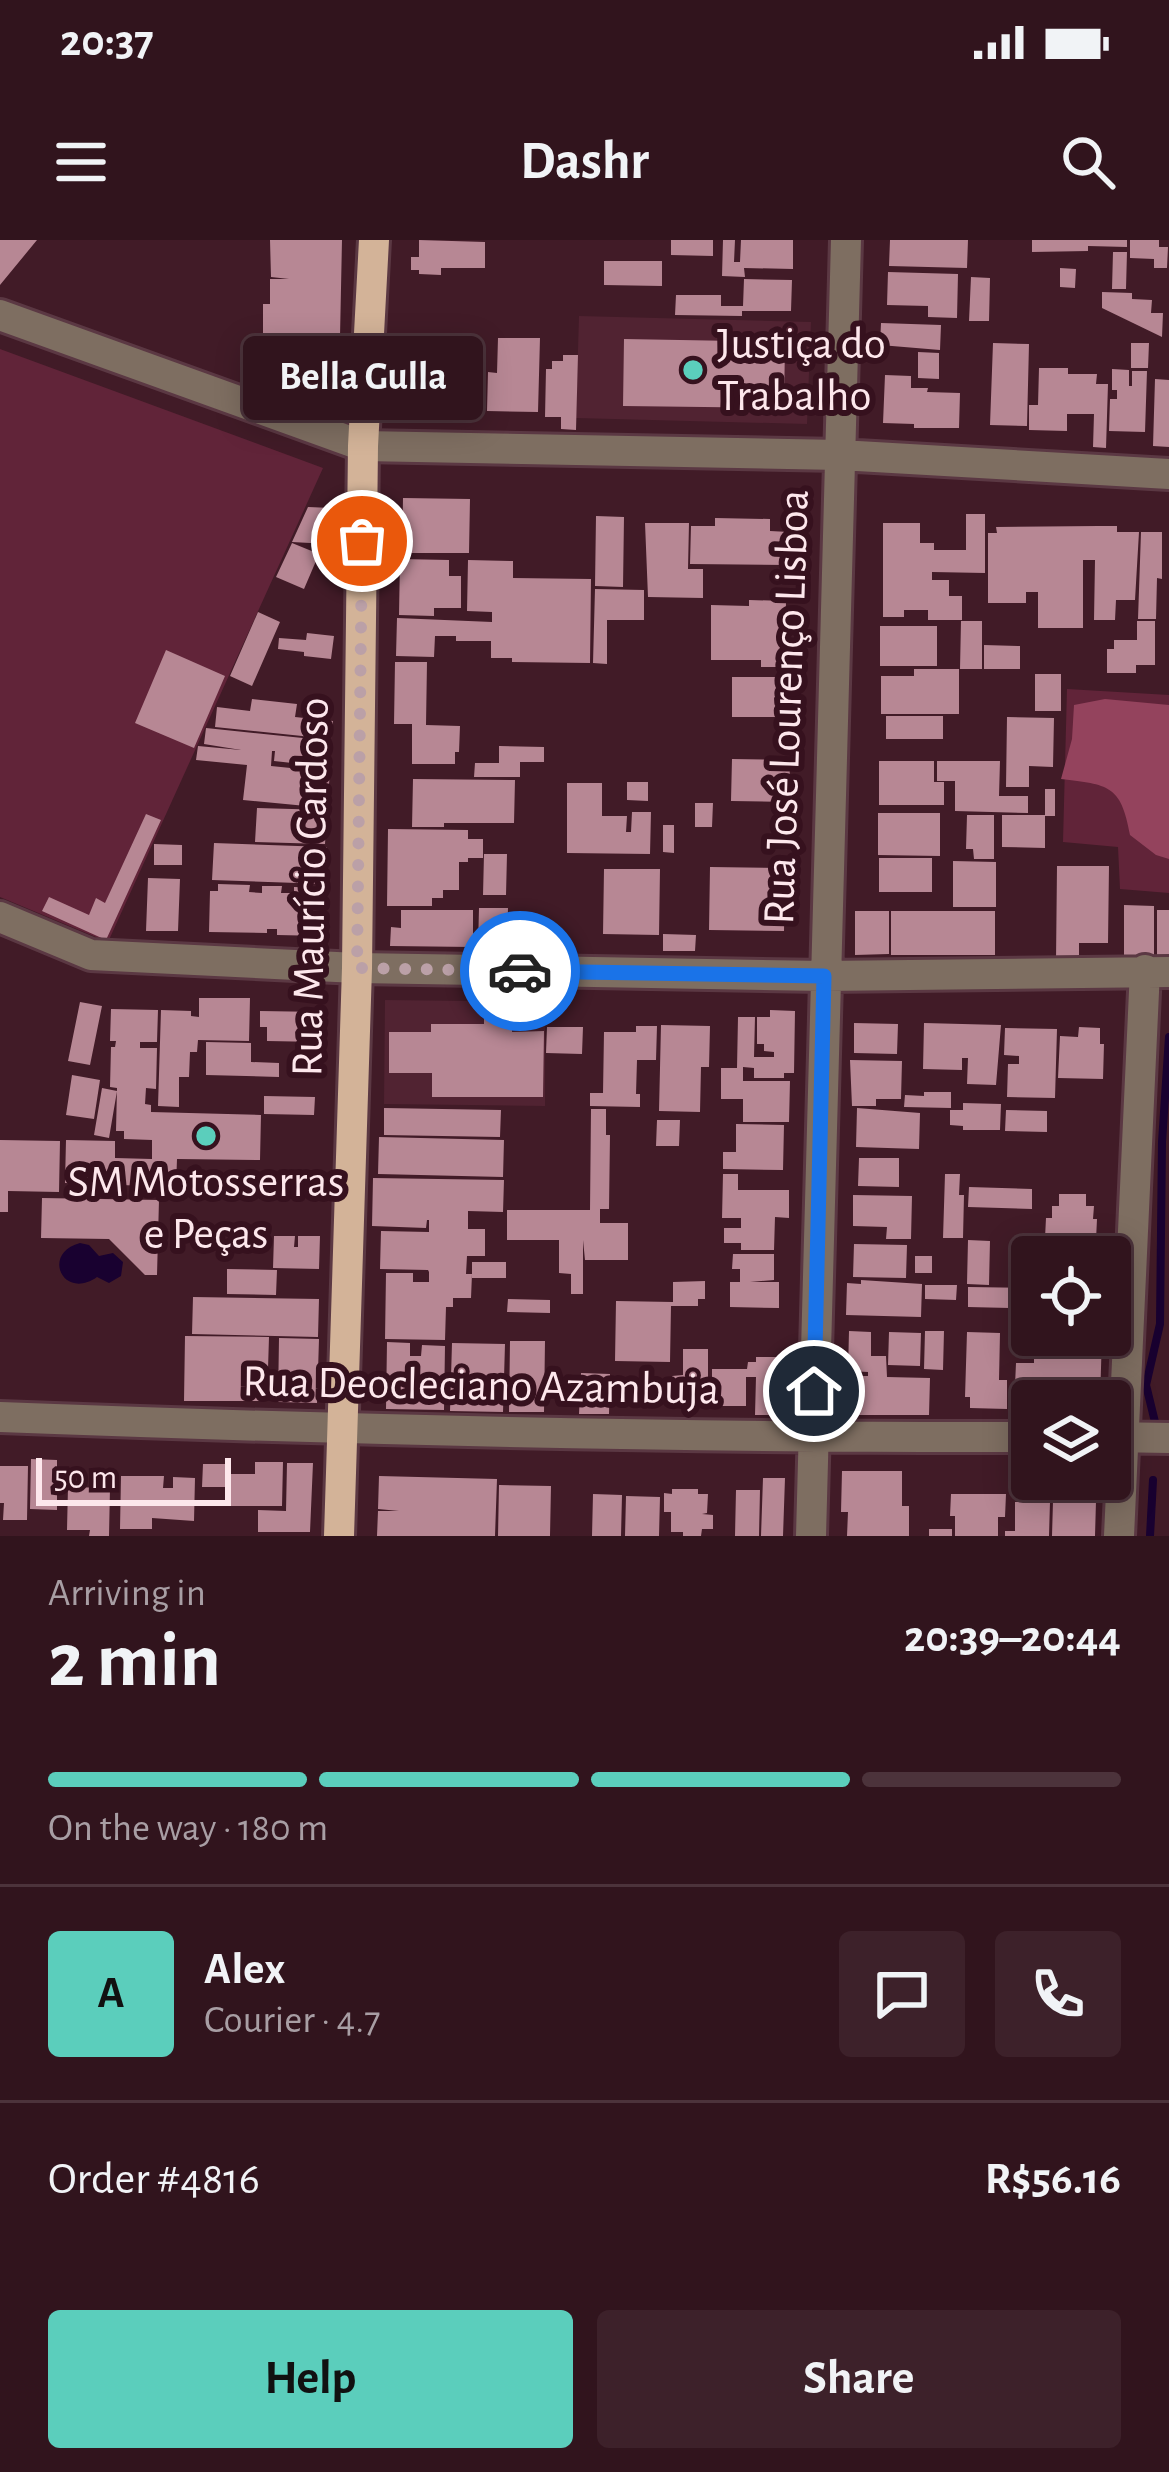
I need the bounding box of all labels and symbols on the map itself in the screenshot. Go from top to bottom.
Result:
place label: Justiça do Trabalho [717,322,886,419]
callout: Bella Gulla [242,337,482,421]
marker: Justiça do Trabalho [680,357,706,383]
street label: Rua José Lourenço Lisboa [757,489,817,925]
pin [311,490,413,592]
street label: Rua Maurício Cardoso [285,697,337,1077]
courier [460,911,580,1031]
marker: SM Motosserras e Peças [193,1123,219,1149]
place label: SM Motosserras e Peças [68,1160,344,1257]
pin [763,1340,865,1442]
street label: Rua Deocleciano Azambuja [242,1359,720,1413]
scale bar [36,1452,231,1505]

